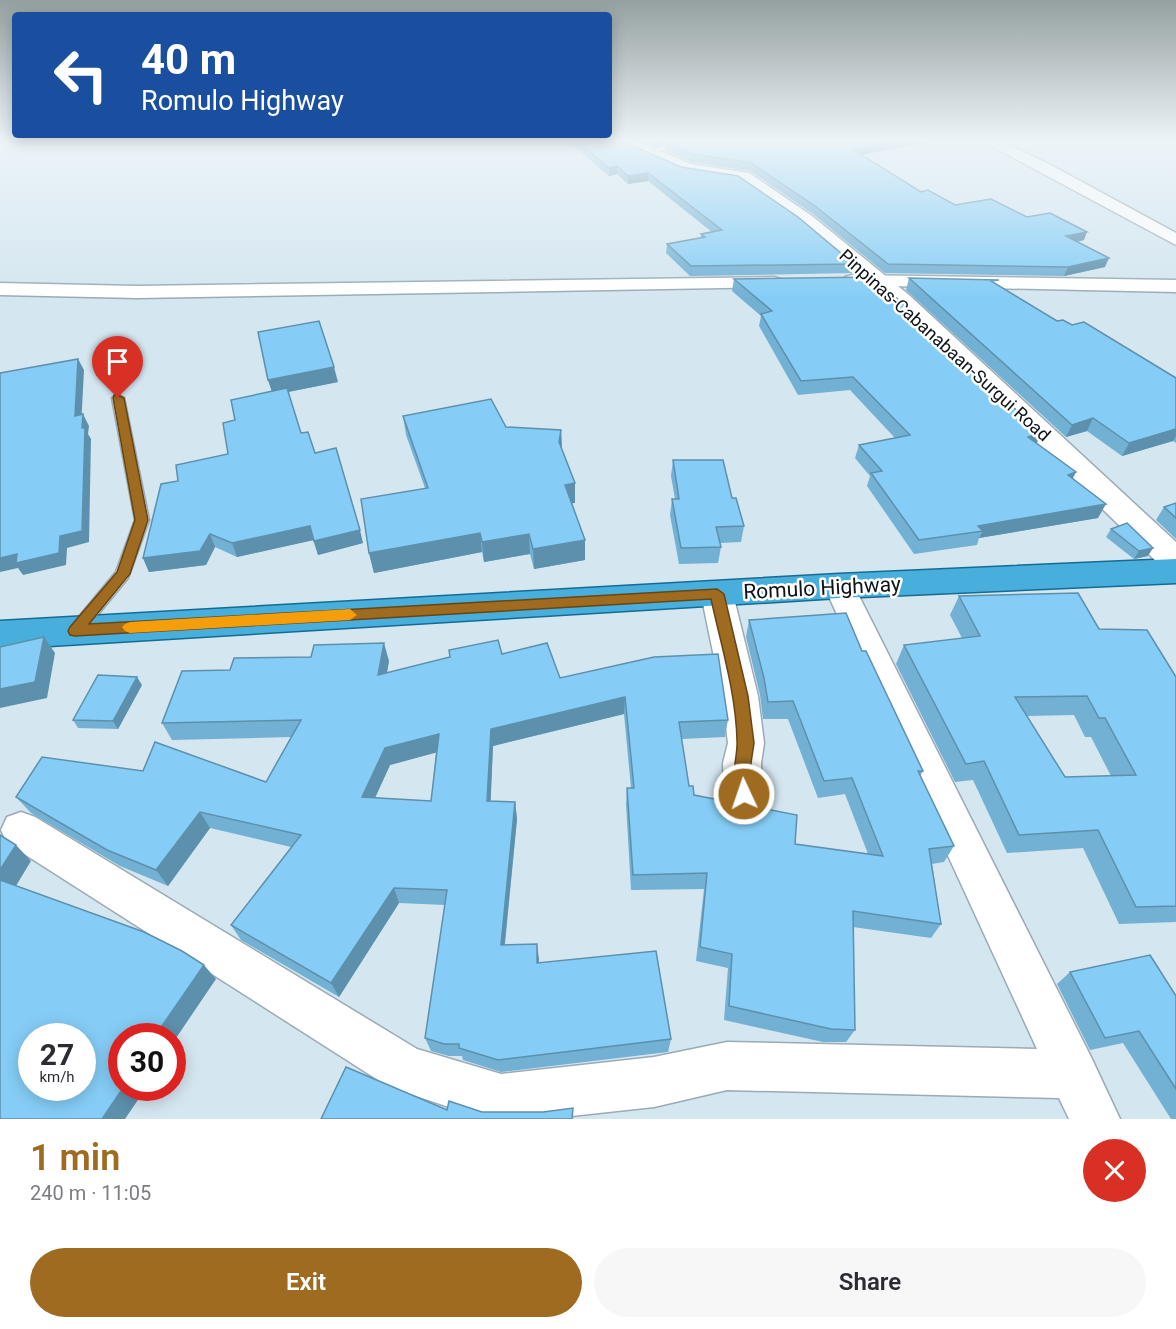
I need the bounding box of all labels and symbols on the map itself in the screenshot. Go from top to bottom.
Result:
street label: Pinpinas-Cabanabaan-Surgui Road [835,245,1055,445]
pin [92,336,143,398]
street label: Romulo Highway [743,572,901,604]
position arrow [712,762,776,826]
speed limit sign: 30 [108,1023,186,1101]

